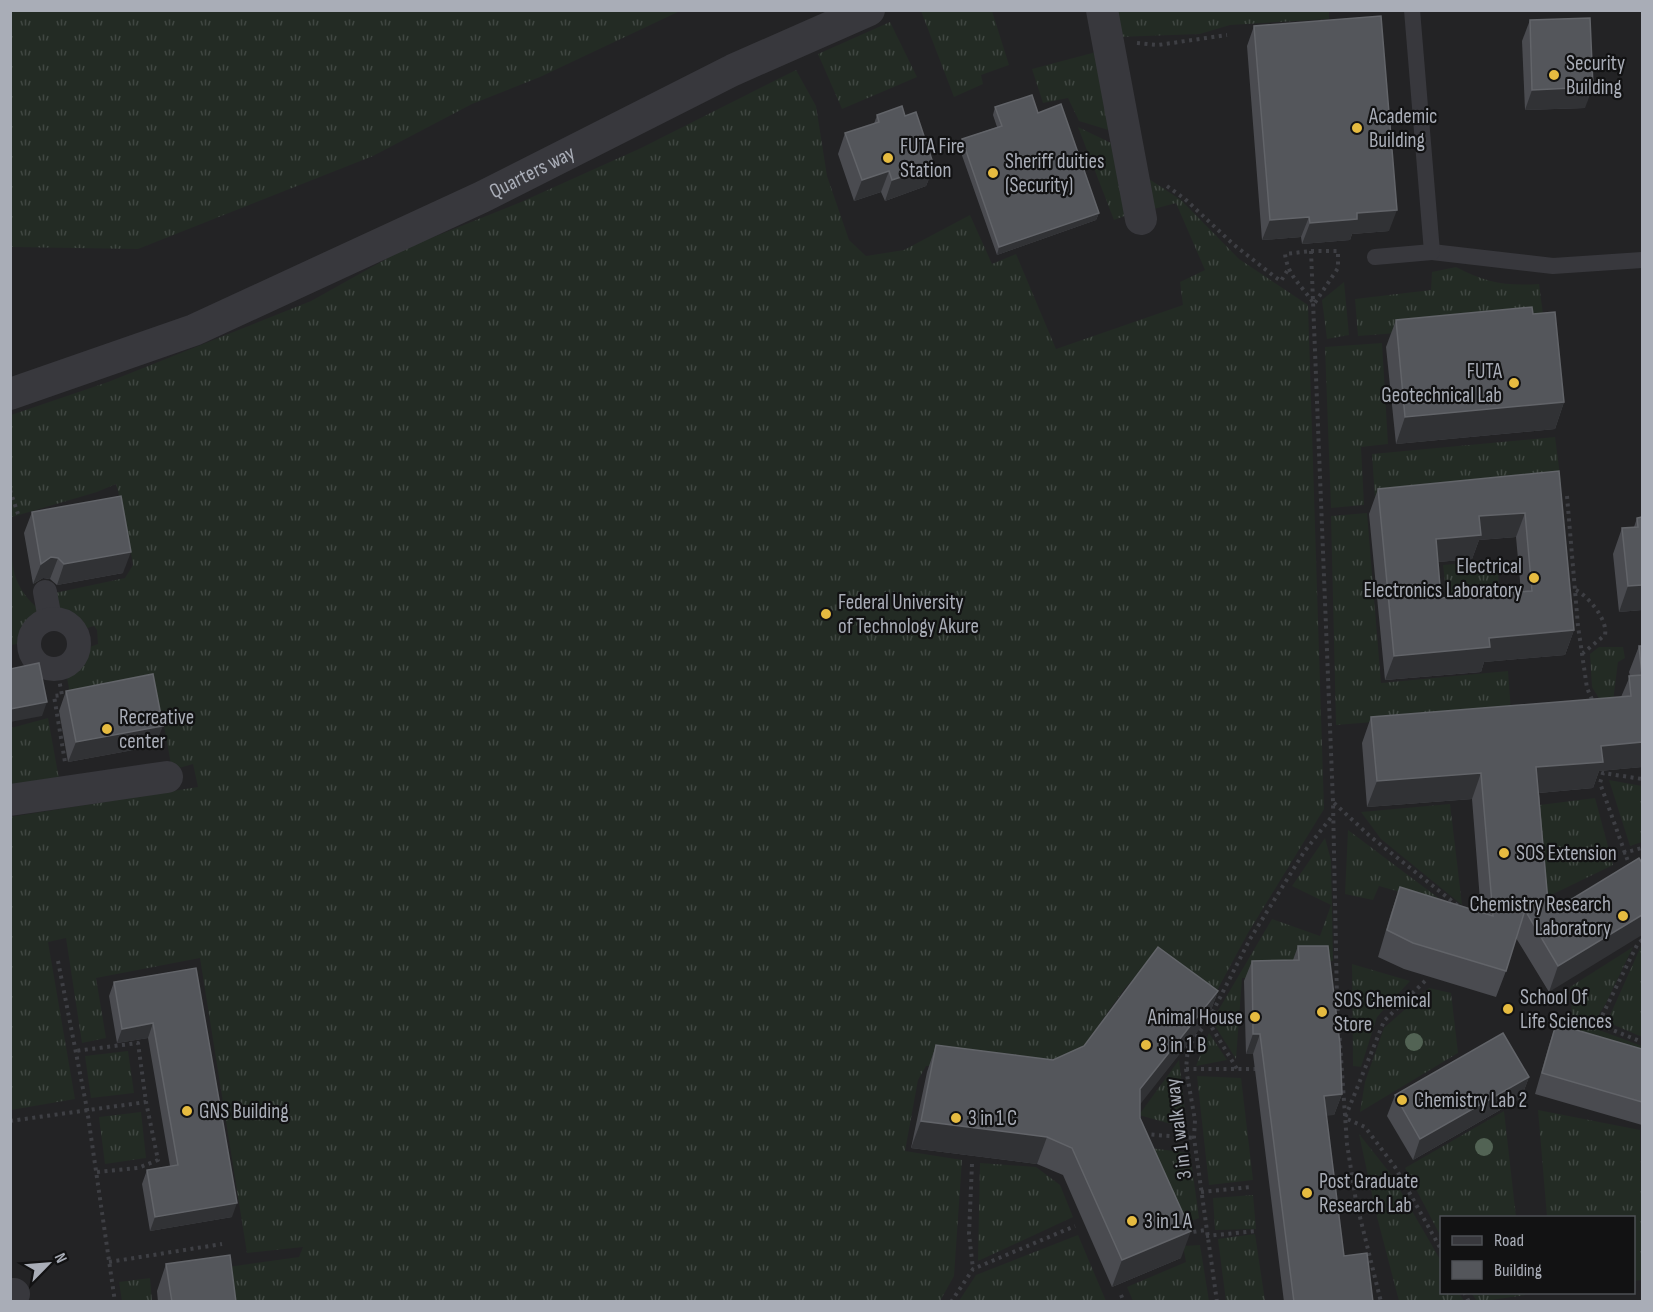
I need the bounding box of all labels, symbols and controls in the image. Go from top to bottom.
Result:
place label: Security Building [1566,51,1625,100]
marker: Security Building [1547,68,1561,82]
place label: Academic Building [1368,104,1437,153]
marker: Academic Building [1350,121,1364,135]
place label: FUTA Fire Station [900,134,965,183]
street label: Quarters way [485,140,579,204]
place label: Sheriff duities (Security) [1005,149,1104,198]
marker: FUTA Fire Station [881,151,895,165]
marker: Sheriff duities (Security) [986,166,1000,180]
place label: FUTA Geotechnical Lab [1381,359,1503,408]
marker: FUTA Geotechnical Lab [1507,376,1521,390]
place label: Electrical Electronics Laboratory [1363,554,1522,603]
marker: Electrical Electronics Laboratory [1527,571,1541,585]
place label: Federal University of Technology Akure [838,590,979,639]
marker: Federal University of Technology Akure [819,607,833,621]
place label: Recreative center [119,705,194,754]
marker: Recreative center [100,722,114,736]
place label: SOS Extension [1516,841,1617,866]
marker: SOS Extension [1497,846,1511,860]
place label: Chemistry Research Laboratory [1469,892,1611,941]
marker: Chemistry Research Laboratory [1616,909,1630,923]
place label: School Of Life Sciences [1520,985,1612,1034]
place label: SOS Chemical Store [1334,988,1431,1037]
marker: School Of Life Sciences [1501,1002,1515,1016]
place label: Animal House [1147,1005,1243,1030]
marker: SOS Chemical Store [1315,1005,1329,1019]
marker: Animal House [1248,1010,1262,1024]
place label: 3 in 1 B [1158,1033,1206,1058]
marker: 3 in 1 B [1139,1038,1153,1052]
street label: 3 in 1 walk way [1160,1077,1197,1181]
place label: Chemistry Lab 2 [1414,1088,1527,1113]
marker: Chemistry Lab 2 [1395,1093,1409,1107]
place label: GNS Building [199,1099,289,1124]
marker: GNS Building [180,1104,194,1118]
place label: 3 in 1 C [968,1106,1017,1131]
marker: 3 in 1 C [949,1111,963,1125]
place label: Post Graduate Research Lab [1319,1169,1418,1218]
marker: Post Graduate Research Lab [1300,1186,1314,1200]
place label: 3 in 1 A [1144,1209,1193,1234]
marker: 3 in 1 A [1125,1214,1139,1228]
legend [1440,1216,1635,1294]
text: Road [1494,1230,1524,1251]
north arrow [18,1234,78,1294]
text: N [50,1250,71,1266]
text: Building [1494,1260,1542,1281]

